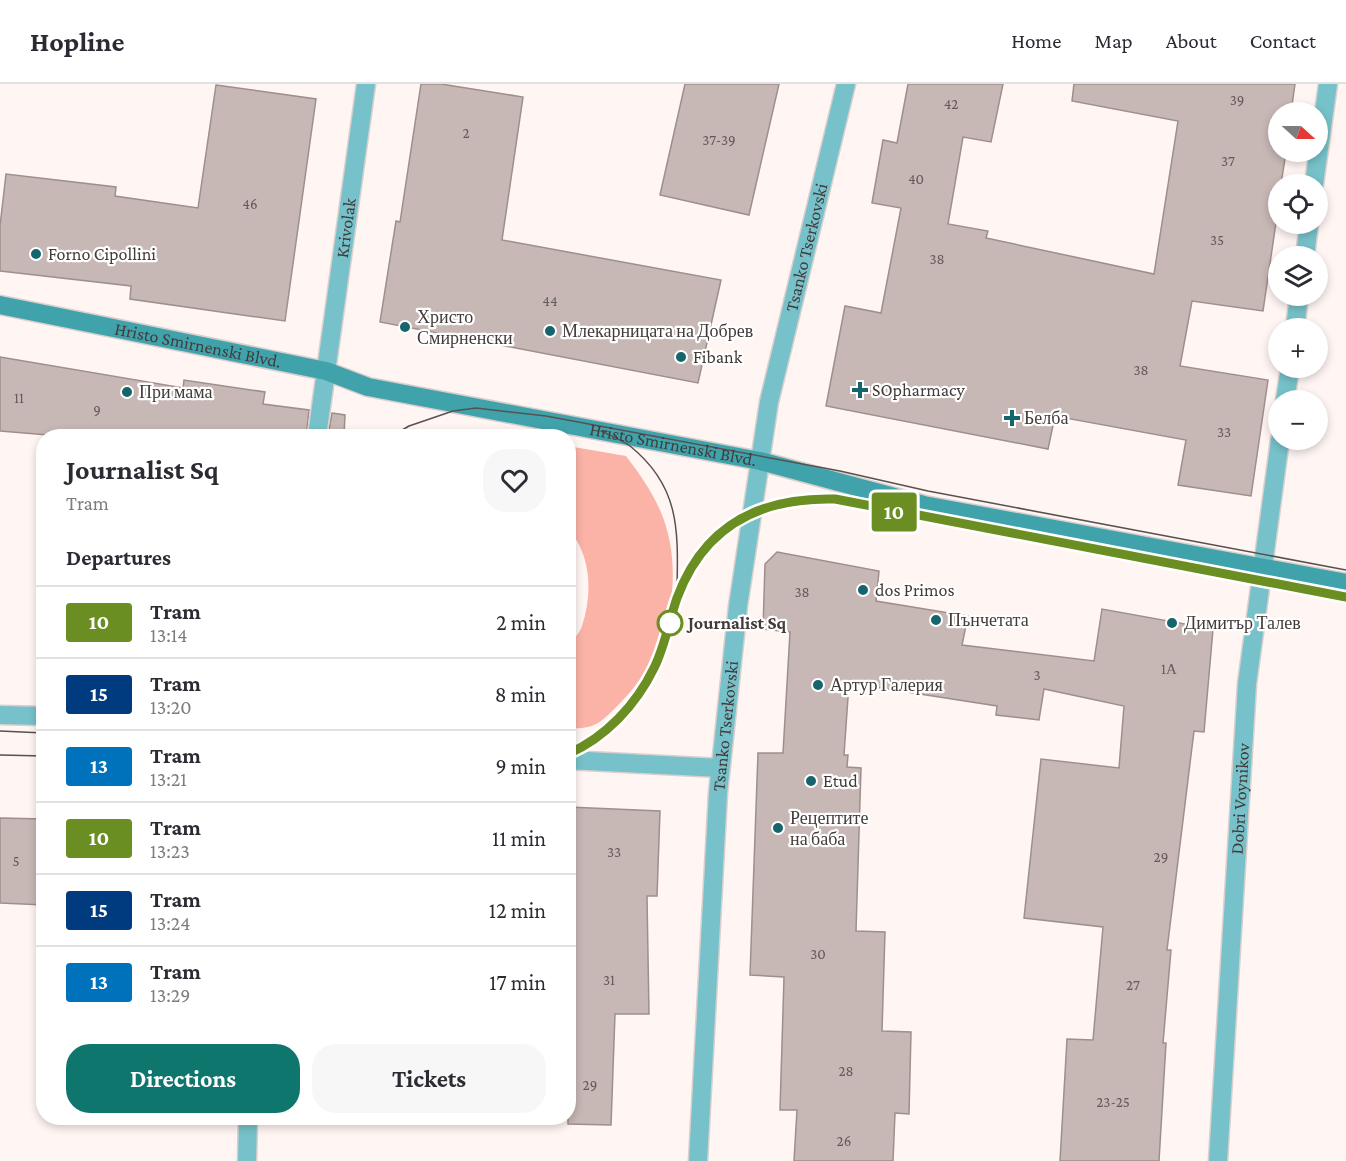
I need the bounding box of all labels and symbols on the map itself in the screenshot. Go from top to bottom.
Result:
house number: 39 [1230,92,1244,108]
house number: 42 [944,96,958,112]
north arrow [1268,102,1328,162]
house number: 2 [462,125,470,141]
house number: 37-39 [702,132,736,148]
house number: 37 [1221,153,1235,169]
house number: 40 [908,171,924,187]
street label: Tsanko Tserkovski [781,181,832,314]
house number: 46 [242,196,258,212]
street label: Krivolak [332,196,360,259]
house number: 35 [1210,232,1224,248]
place label: Forno Cipollini [48,244,156,264]
marker: Forno Cipollini [29,247,43,261]
house number: 38 [929,251,945,267]
house number: 44 [542,293,558,309]
place label: Христо Смирненски [417,307,513,348]
street label: Hristo Smirnenski Blvd. [113,318,283,372]
marker: Христо Смирненски [398,320,412,334]
place label: Млекарницата на Добрев [562,321,753,341]
marker: Млекарницата на Добрев [543,324,557,338]
place label: Fibank [693,347,743,367]
marker: Fibank [674,350,688,364]
house number: 38 [1133,362,1149,378]
place label: SOpharmacy [872,380,966,400]
place label: При мама [139,382,213,402]
marker: SOpharmacy [853,383,867,397]
marker: При мама [120,385,134,399]
house number: 11 [14,390,24,406]
house number: 9 [93,402,101,418]
place label: Белба [1024,408,1068,428]
marker: Белба [1005,411,1019,425]
street label: Hristo Smirnenski Blvd. [588,419,758,470]
house number: 33 [1217,424,1231,440]
line badge: 10 [867,492,921,532]
place label: dos Primos [875,580,954,600]
marker: dos Primos [856,583,870,597]
house number: 38 [794,584,810,600]
marker: Journalist Sq [657,610,683,636]
place label: Пънчетата [948,610,1029,630]
place label: Journalist Sq [686,613,786,633]
marker: Пънчетата [929,613,943,627]
place label: Димитър Талев [1184,613,1301,633]
marker: Димитър Талев [1165,616,1179,630]
street label: Tsanko Tserkovski [708,659,742,792]
house number: 1А [1161,661,1177,677]
house number: 3 [1033,667,1041,683]
place label: Артур Галерия [830,675,943,695]
marker: Артур Галерия [811,678,825,692]
street label: Dobri Voynikov [1227,742,1253,855]
place label: Etud [823,771,858,791]
marker: Etud [804,774,818,788]
place label: Рецептите на баба [790,808,868,849]
marker: Рецептите на баба [771,821,785,835]
house number: 33 [607,844,621,860]
house number: 29 [1154,849,1168,865]
house number: 5 [12,853,20,869]
house number: 30 [810,946,826,962]
house number: 31 [603,972,615,988]
house number: 27 [1126,977,1140,993]
house number: 28 [838,1063,854,1079]
house number: 29 [583,1077,597,1093]
house number: 23-25 [1096,1094,1130,1110]
house number: 26 [837,1133,851,1149]

